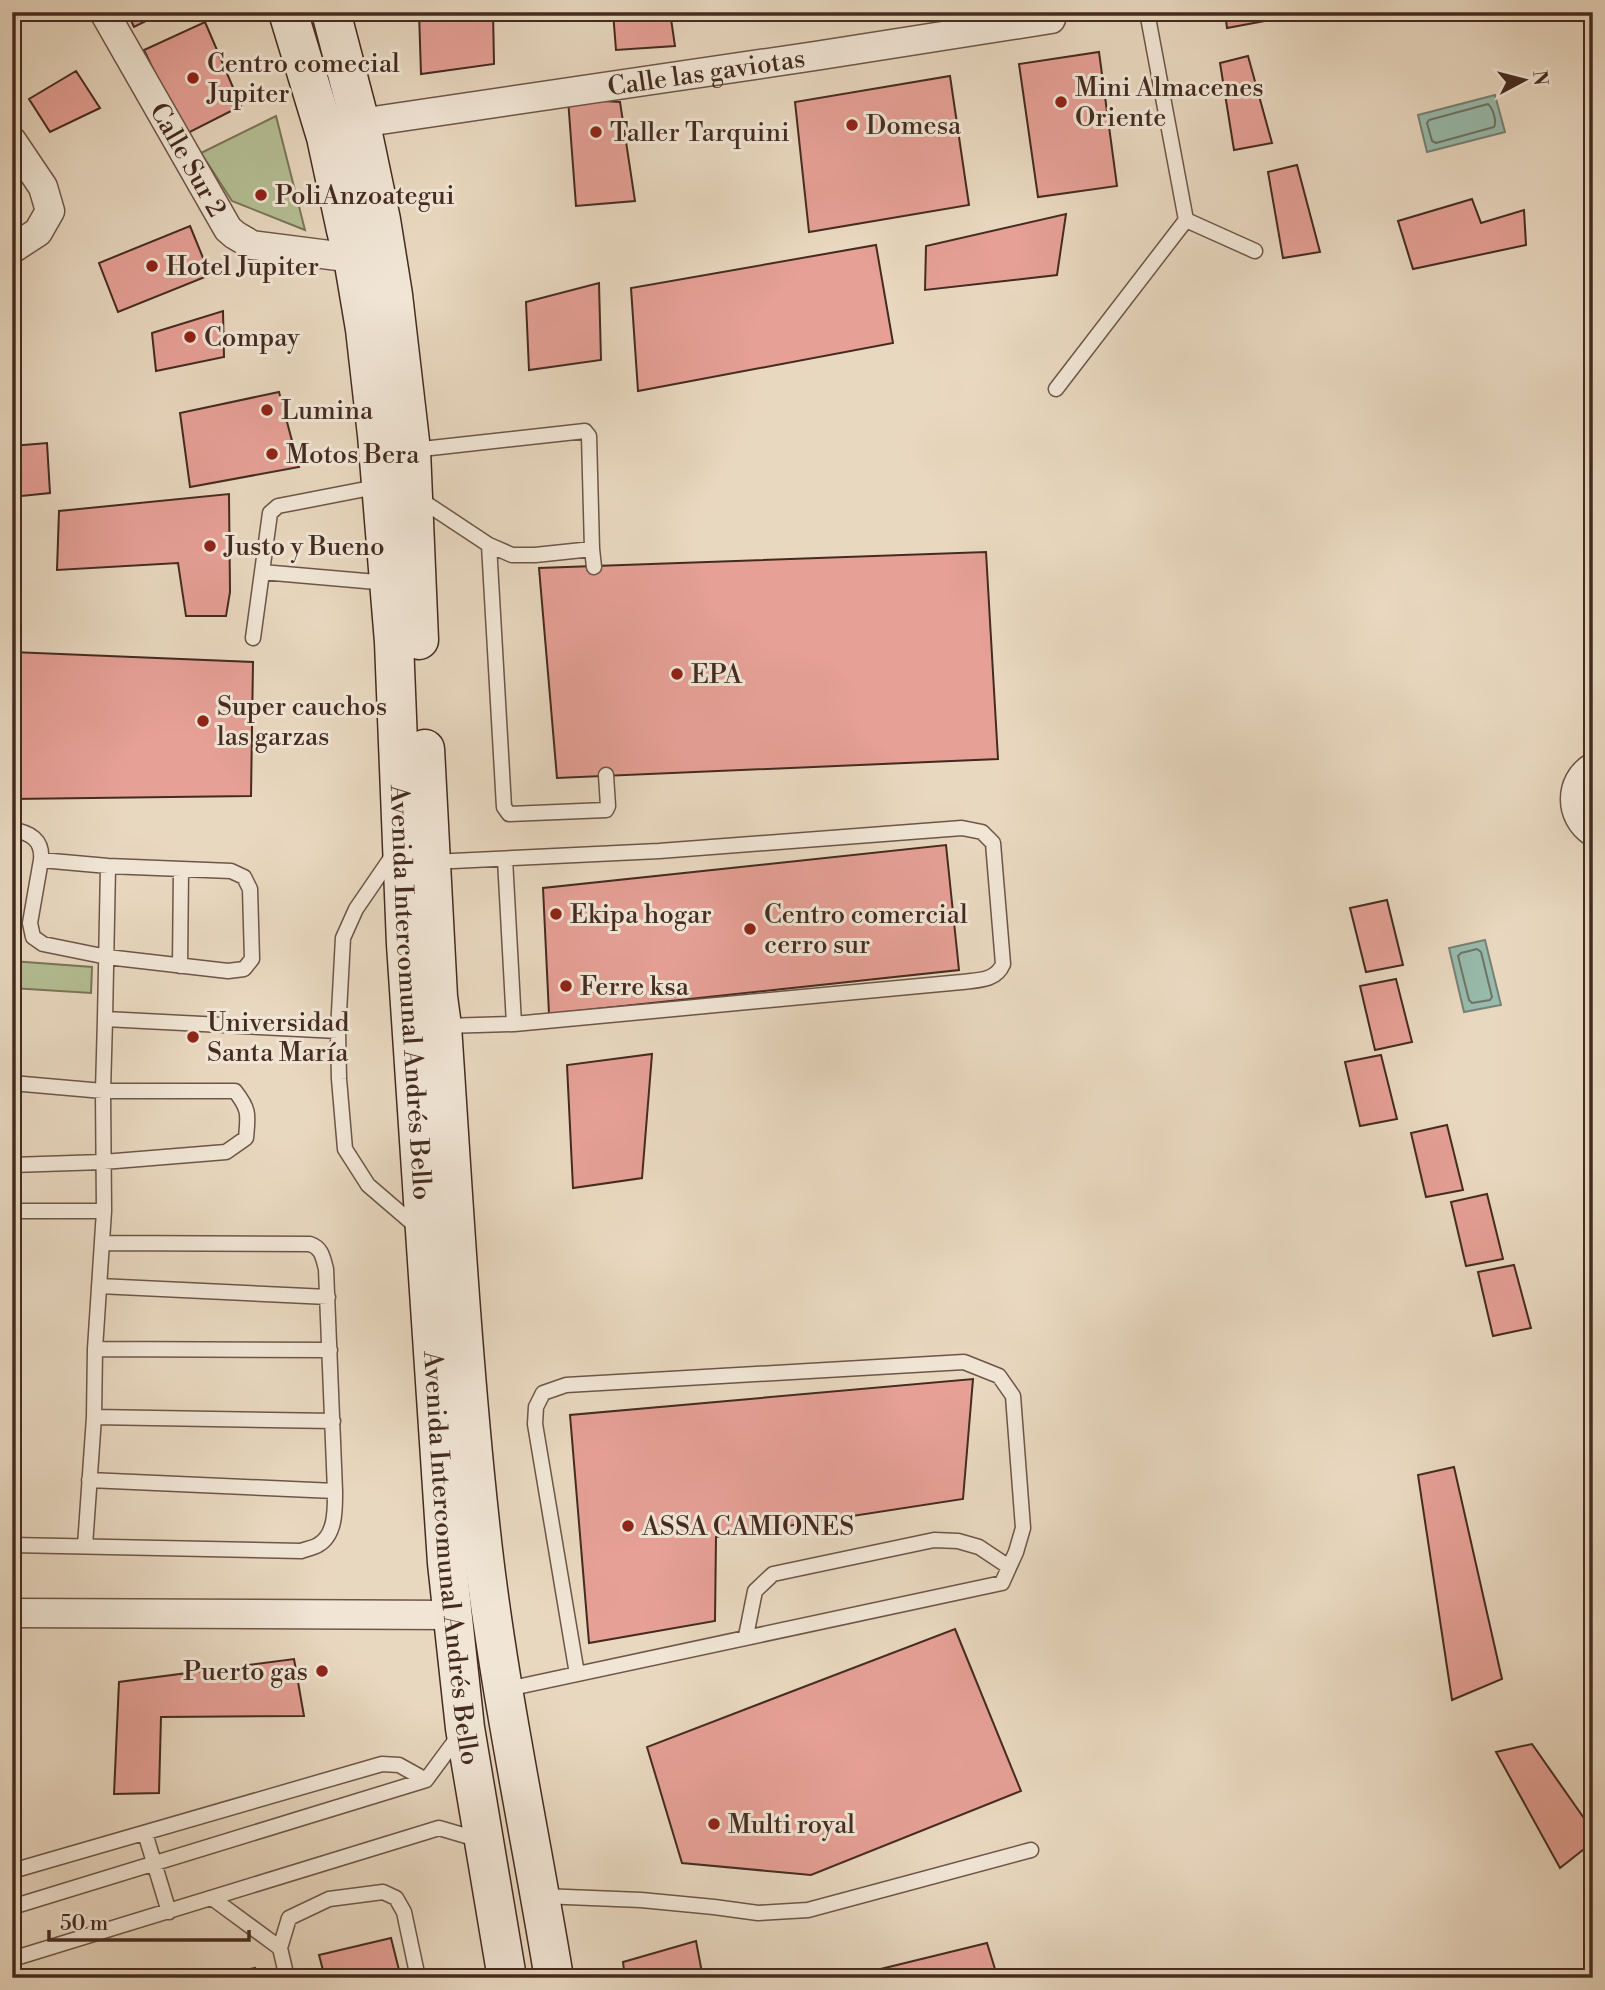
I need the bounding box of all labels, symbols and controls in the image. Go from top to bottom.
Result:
street label: Calle las gaviotas [606,43,807,103]
north arrow [1490,46,1560,116]
place label: Centro comecial Jupiter [206,48,400,110]
text: N [1527,69,1553,87]
marker: Centro comecial Jupiter [185,70,201,86]
place label: Mini Almacenes Oriente [1075,72,1264,134]
marker: Mini Almacenes Oriente [1053,94,1069,110]
street label: Calle Sur 2 [142,97,233,223]
place label: Domesa [866,110,962,142]
place label: Taller Tarquini [610,117,790,149]
marker: Domesa [844,117,860,133]
marker: Taller Tarquini [588,124,604,140]
place label: PoliAnzoategui [275,180,454,212]
marker: PoliAnzoategui [253,187,269,203]
place label: Hotel Jupiter [166,251,319,283]
marker: Hotel Jupiter [144,258,160,274]
place label: Compay [204,322,300,354]
marker: Compay [182,329,198,345]
place label: Lumina [281,395,374,427]
marker: Lumina [259,402,275,418]
place label: Motos Bera [286,439,420,471]
marker: Motos Bera [264,446,280,462]
place label: Justo y Bueno [223,531,385,563]
marker: Justo y Bueno [202,538,218,554]
place label: EPA [691,659,743,691]
marker: EPA [669,666,685,682]
place label: Super cauchos las garzas [217,691,387,753]
marker: Super cauchos las garzas [195,713,211,729]
street label: Avenida Intercomunal Andrés Bello [383,783,438,1201]
place label: Ekipa hogar [570,899,712,931]
place label: Centro comercial cerro sur [764,899,968,961]
marker: Ekipa hogar [548,906,564,922]
marker: Centro comercial cerro sur [742,921,758,937]
place label: Ferre ksa [580,971,690,1003]
marker: Ferre ksa [558,978,574,994]
place label: Universidad Santa María [207,1007,349,1069]
marker: Universidad Santa María [185,1029,201,1045]
street label: Avenida Intercomunal Andrés Bello [416,1349,486,1768]
place label: ASSA CAMIONES [641,1511,854,1543]
marker: ASSA CAMIONES [620,1518,636,1534]
place label: Puerto gas [183,1656,308,1688]
marker: Puerto gas [314,1663,330,1679]
place label: Multi royal [728,1809,855,1841]
marker: Multi royal [706,1816,722,1832]
scale bar [49,1899,248,1943]
text: 50 m [60,1911,108,1937]

